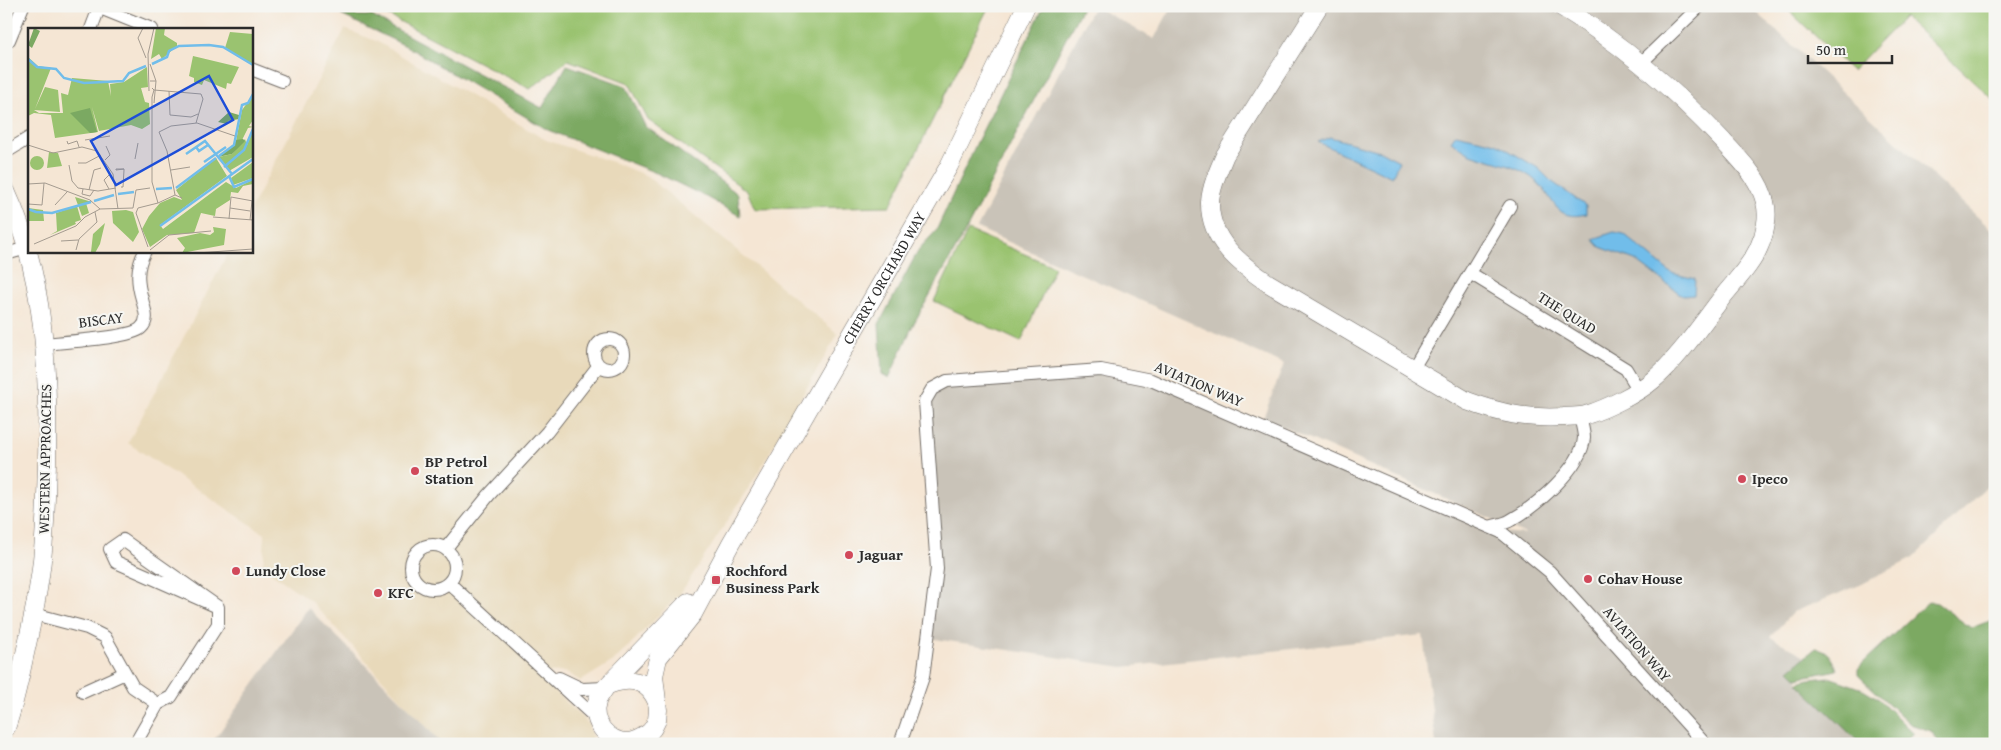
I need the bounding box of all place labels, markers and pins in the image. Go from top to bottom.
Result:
place label: BP Petrol Station [425,451,488,489]
marker: BP Petrol Station [409,465,421,477]
place label: Ipeco [1752,468,1788,489]
marker: Ipeco [1736,473,1748,485]
place label: Jaguar [856,544,903,565]
marker: Jaguar [843,549,855,561]
place label: Lundy Close [246,560,326,581]
place label: Rochford Business Park [726,560,820,598]
marker: Lundy Close [230,565,242,577]
place label: Cohav House [1598,568,1683,589]
marker: Cohav House [1582,573,1594,585]
marker: Rochford Business Park [710,574,722,586]
place label: KFC [388,582,414,603]
marker: KFC [372,587,384,599]

